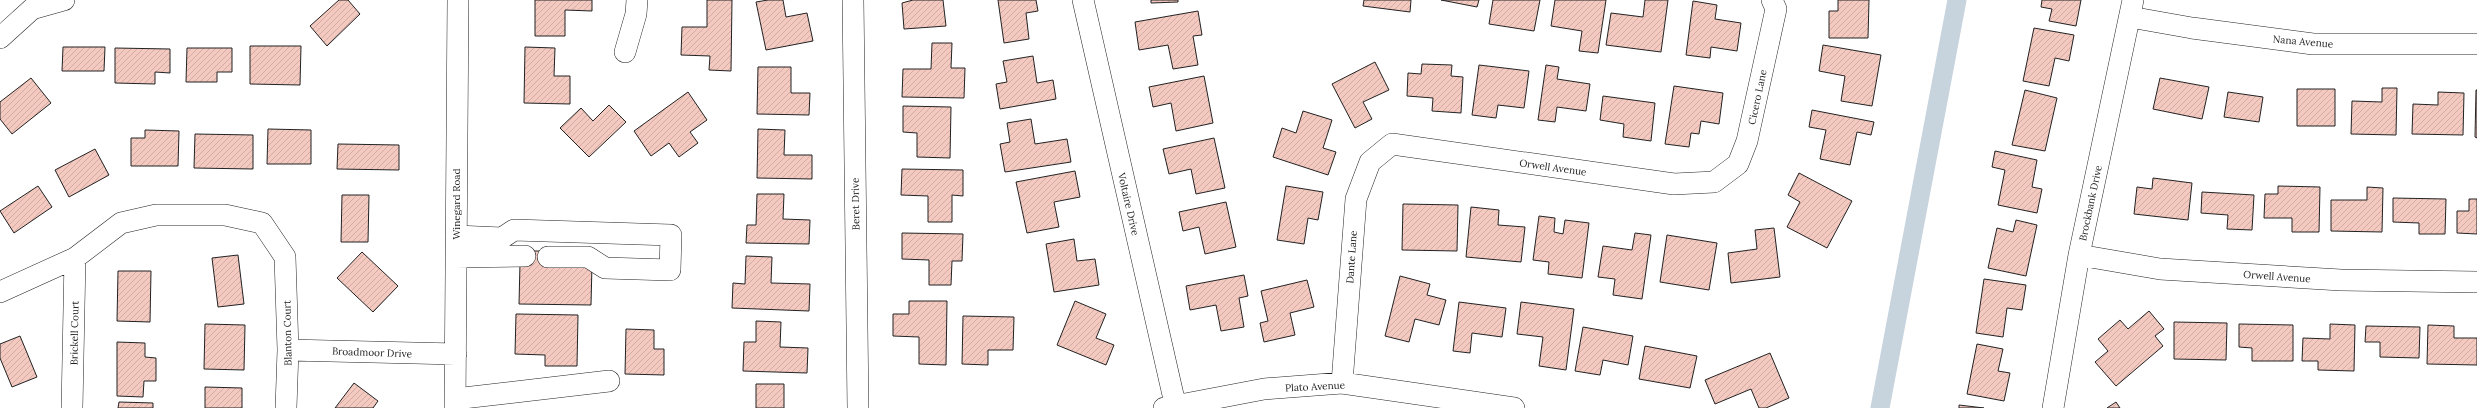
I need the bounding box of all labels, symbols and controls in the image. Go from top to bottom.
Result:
street label: Nana Avenue [2272,32,2334,51]
street label: Cicero Lane [1745,68,1770,126]
street label: Orwell Avenue [1519,156,1588,179]
street label: Brockbank Drive [2076,164,2105,242]
street label: Winegard Road [450,169,463,239]
street label: Voltaire Drive [1115,171,1142,237]
street label: Beret Drive [849,177,862,230]
street label: Dante Lane [1343,230,1360,284]
street label: Orwell Avenue [2243,268,2312,285]
street label: Blanton Court [280,300,295,366]
street label: Brickell Court [67,301,82,365]
street label: Broadmoor Drive [332,345,413,360]
street label: Plato Avenue [1285,378,1346,395]

